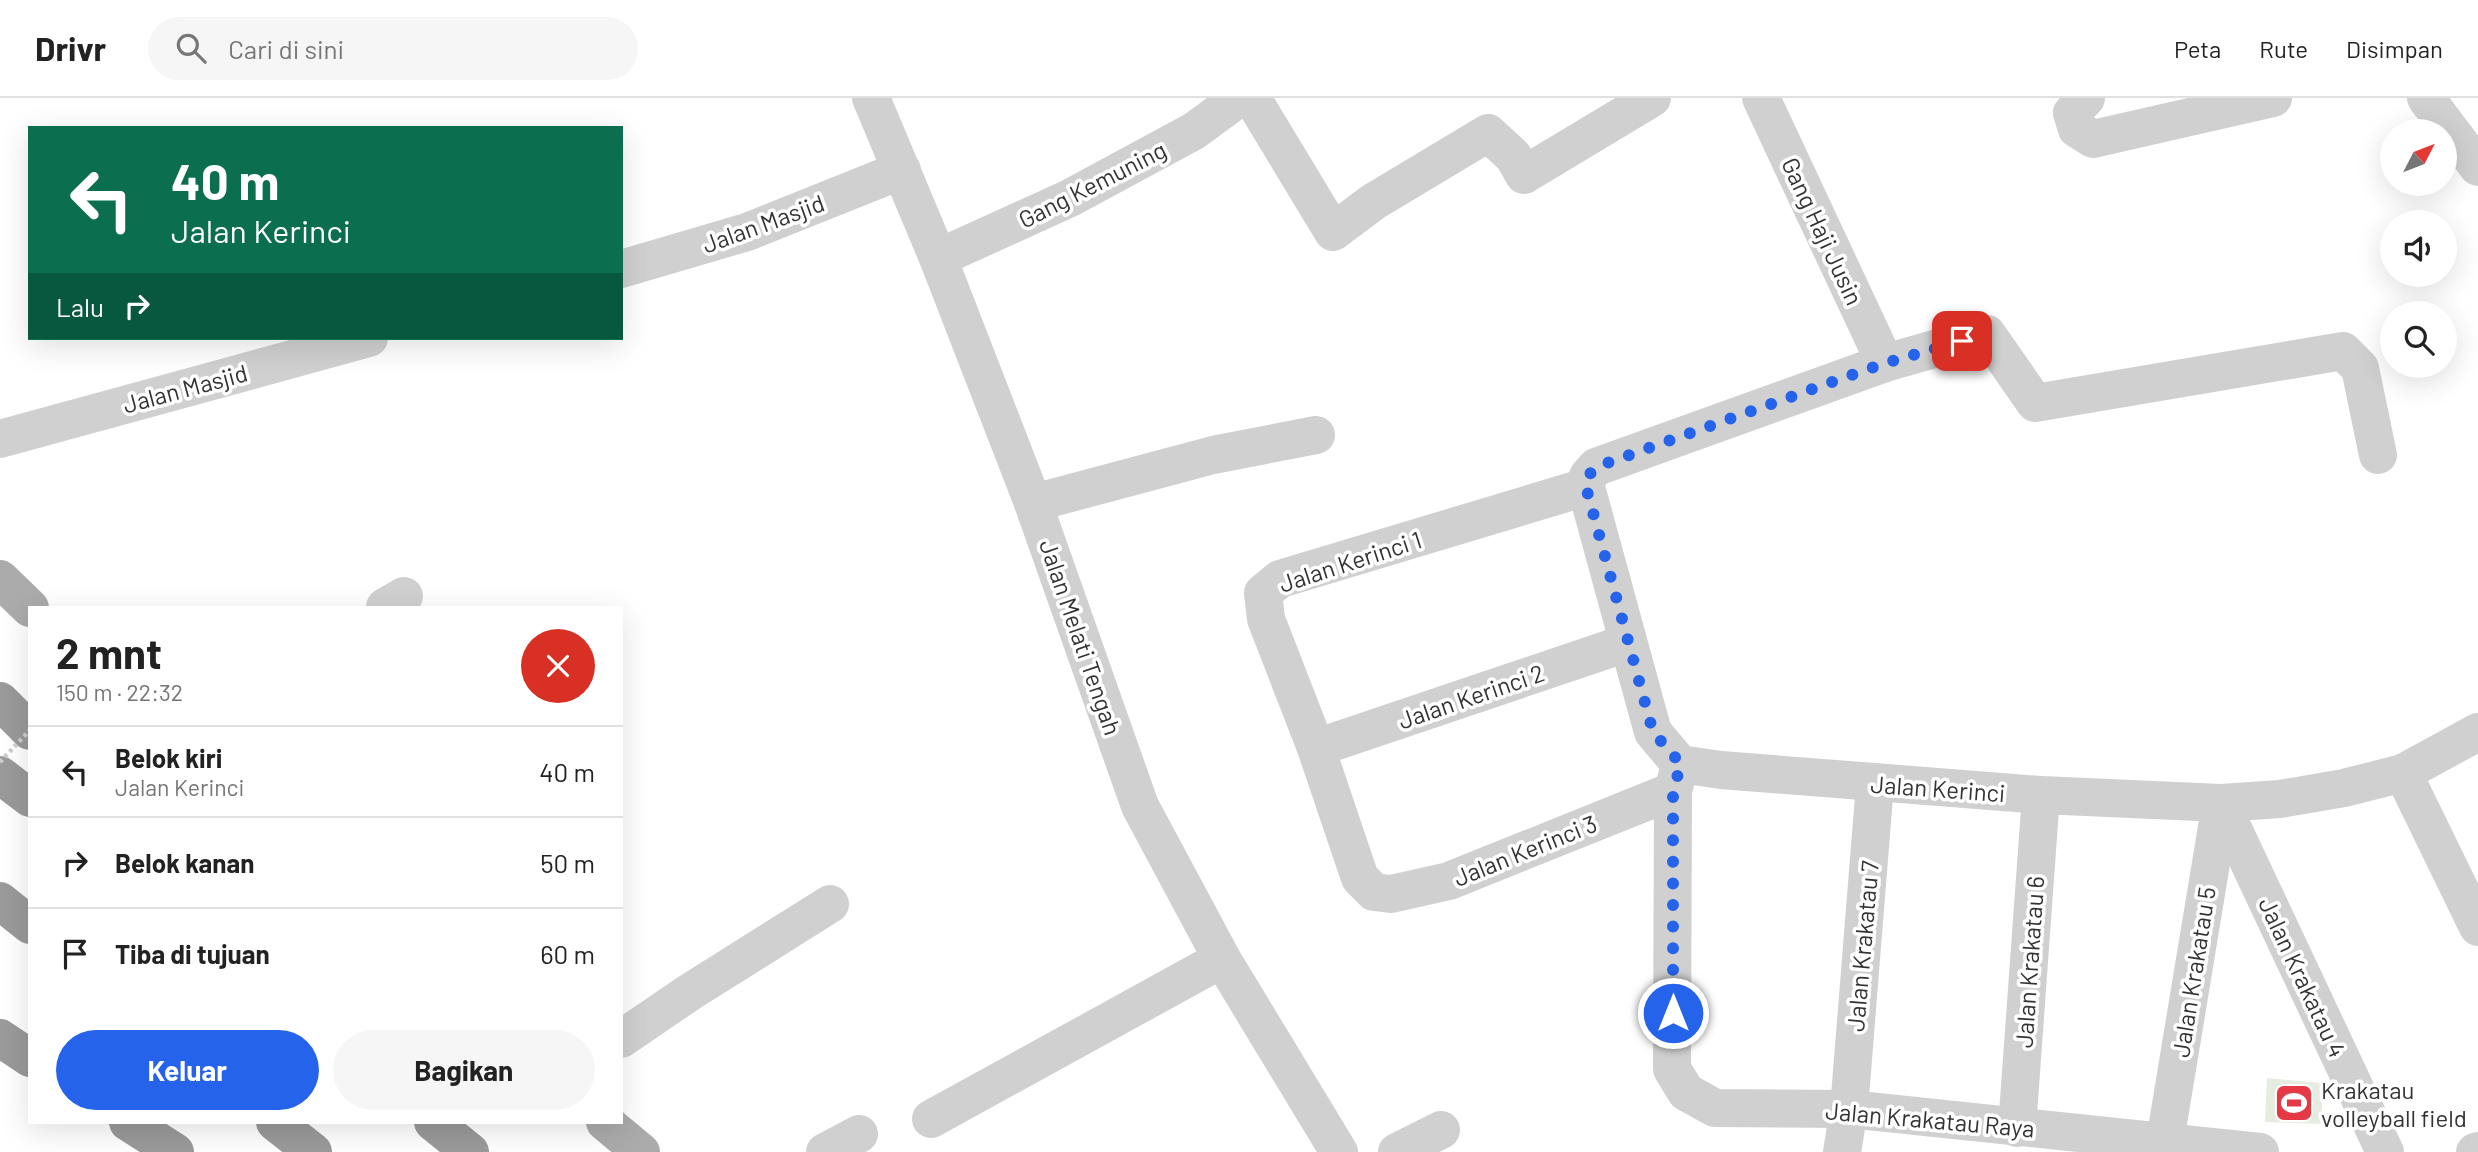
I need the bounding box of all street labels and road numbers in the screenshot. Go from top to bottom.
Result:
street label: Gang Kemuning [1013,134,1171,234]
street label: Gang Haji Jusin [1776,153,1870,309]
street label: Jalan Masjid [698,188,828,258]
street label: Jalan Masjid [120,357,250,419]
street label: Jalan Kerinci 1 [1275,524,1425,598]
street label: Jalan Melati Tengah [1034,536,1128,738]
street label: Jalan Kerinci 2 [1394,657,1548,735]
street label: Jalan Kerinci [1870,769,2006,807]
street label: Jalan Kerinci 3 [1449,808,1601,892]
street label: Jalan Krakatau 7 [1840,859,1884,1033]
street label: Jalan Krakatau 6 [2009,875,2049,1049]
street label: Jalan Krakatau 5 [2165,885,2221,1059]
street label: Jalan Krakatau 4 [2253,892,2353,1062]
street label: Jalan Krakatau Raya [1824,1095,2036,1143]

